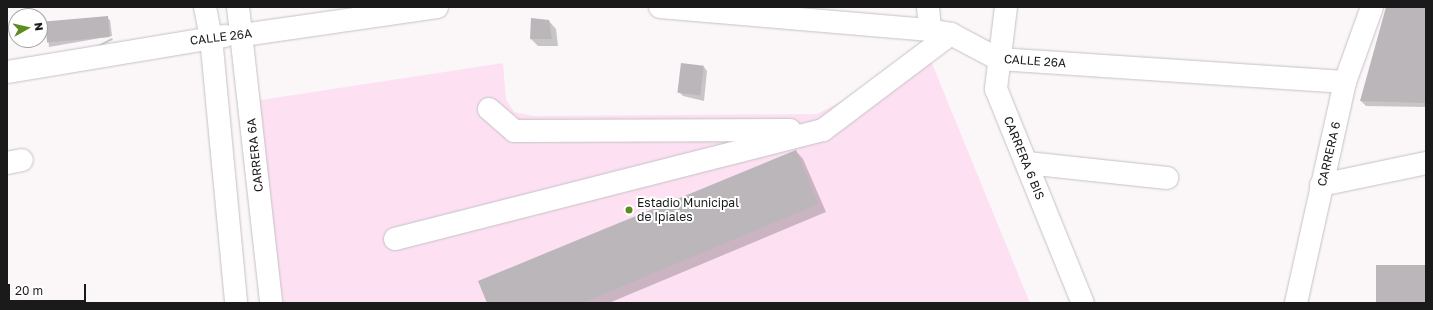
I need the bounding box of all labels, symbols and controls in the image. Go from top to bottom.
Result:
north arrow [8,8,48,48]
text: N [32,21,46,31]
street label: CALLE 26A [189,26,253,48]
street label: CALLE 26A [1003,52,1067,70]
street label: CARRERA 6 BIS [1001,114,1047,202]
street label: CARRERA 6A [244,117,266,193]
street label: CARRERA 6 [1315,120,1343,188]
place label: Estadio Municipal de Ipiales [637,196,739,224]
marker: Estadio Municipal de Ipiales [624,205,634,215]
scale bar [10,276,88,302]
text: 20 m [15,283,43,298]

